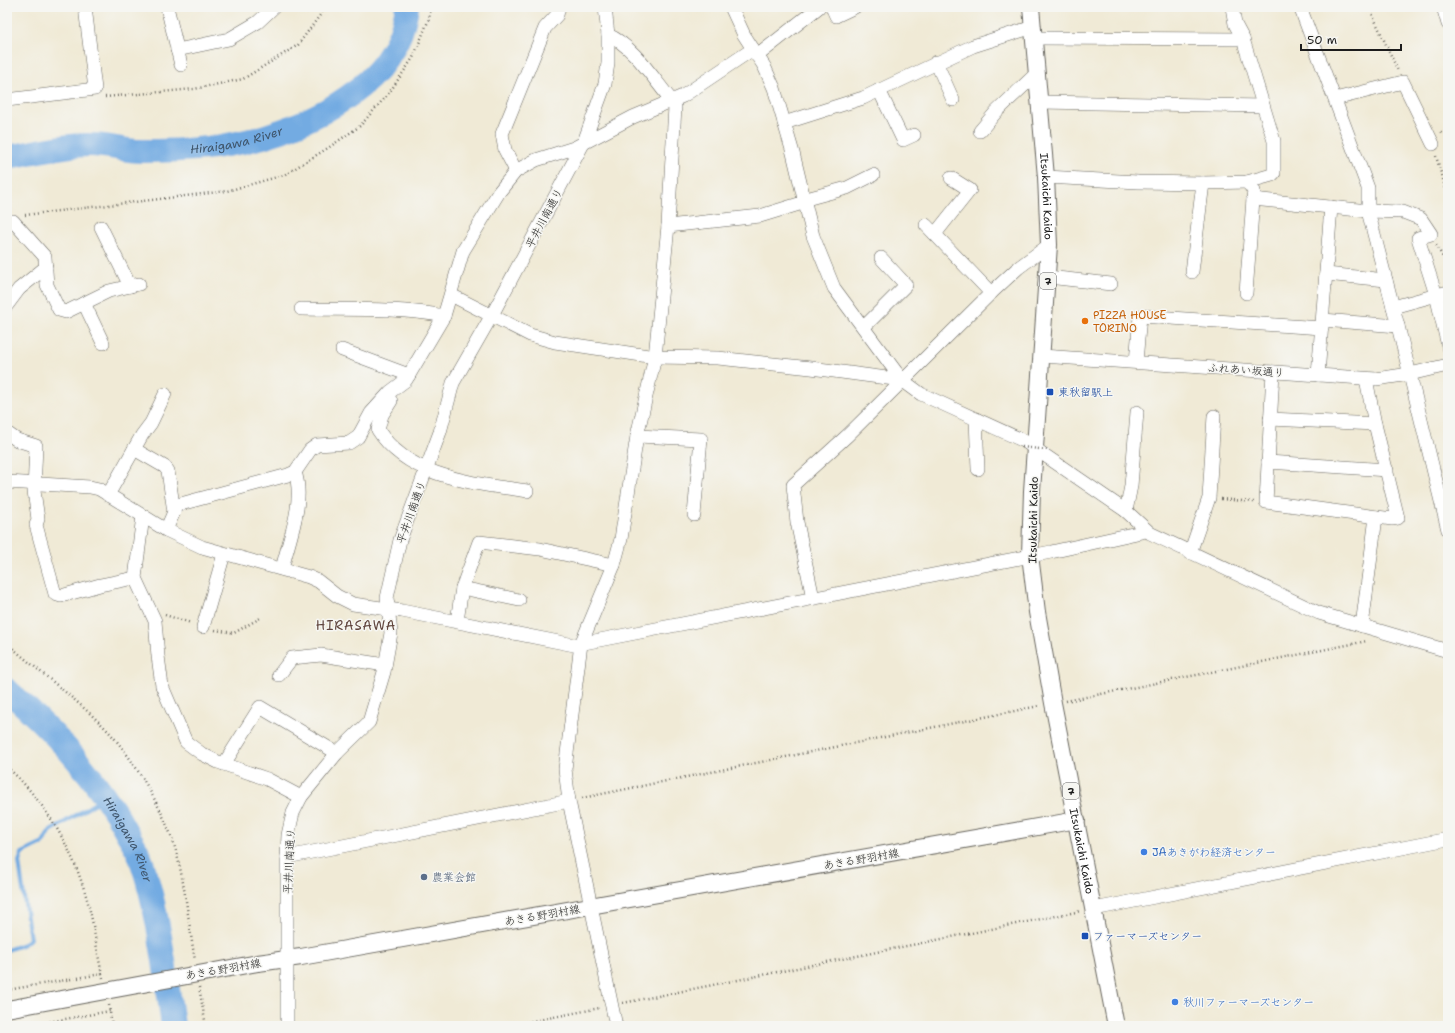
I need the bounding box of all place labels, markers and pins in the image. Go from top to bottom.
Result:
place label: PIZZA HOUSE TORINO [1093,308,1167,336]
marker: PIZZA HOUSE TORINO [1080,316,1090,326]
place label: 東秋留駅上 [1058,385,1113,400]
marker: 東秋留駅上 [1045,387,1055,397]
place label: JAあきがわ経済センター [1152,845,1276,860]
marker: JAあきがわ経済センター [1139,847,1149,857]
place label: 農業会館 [432,870,476,885]
marker: 農業会館 [419,872,429,882]
place label: ファーマーズセンター [1093,929,1202,944]
marker: ファーマーズセンター [1080,931,1090,941]
place label: 秋川ファーマーズセンター [1183,995,1314,1010]
marker: 秋川ファーマーズセンター [1170,997,1180,1007]

